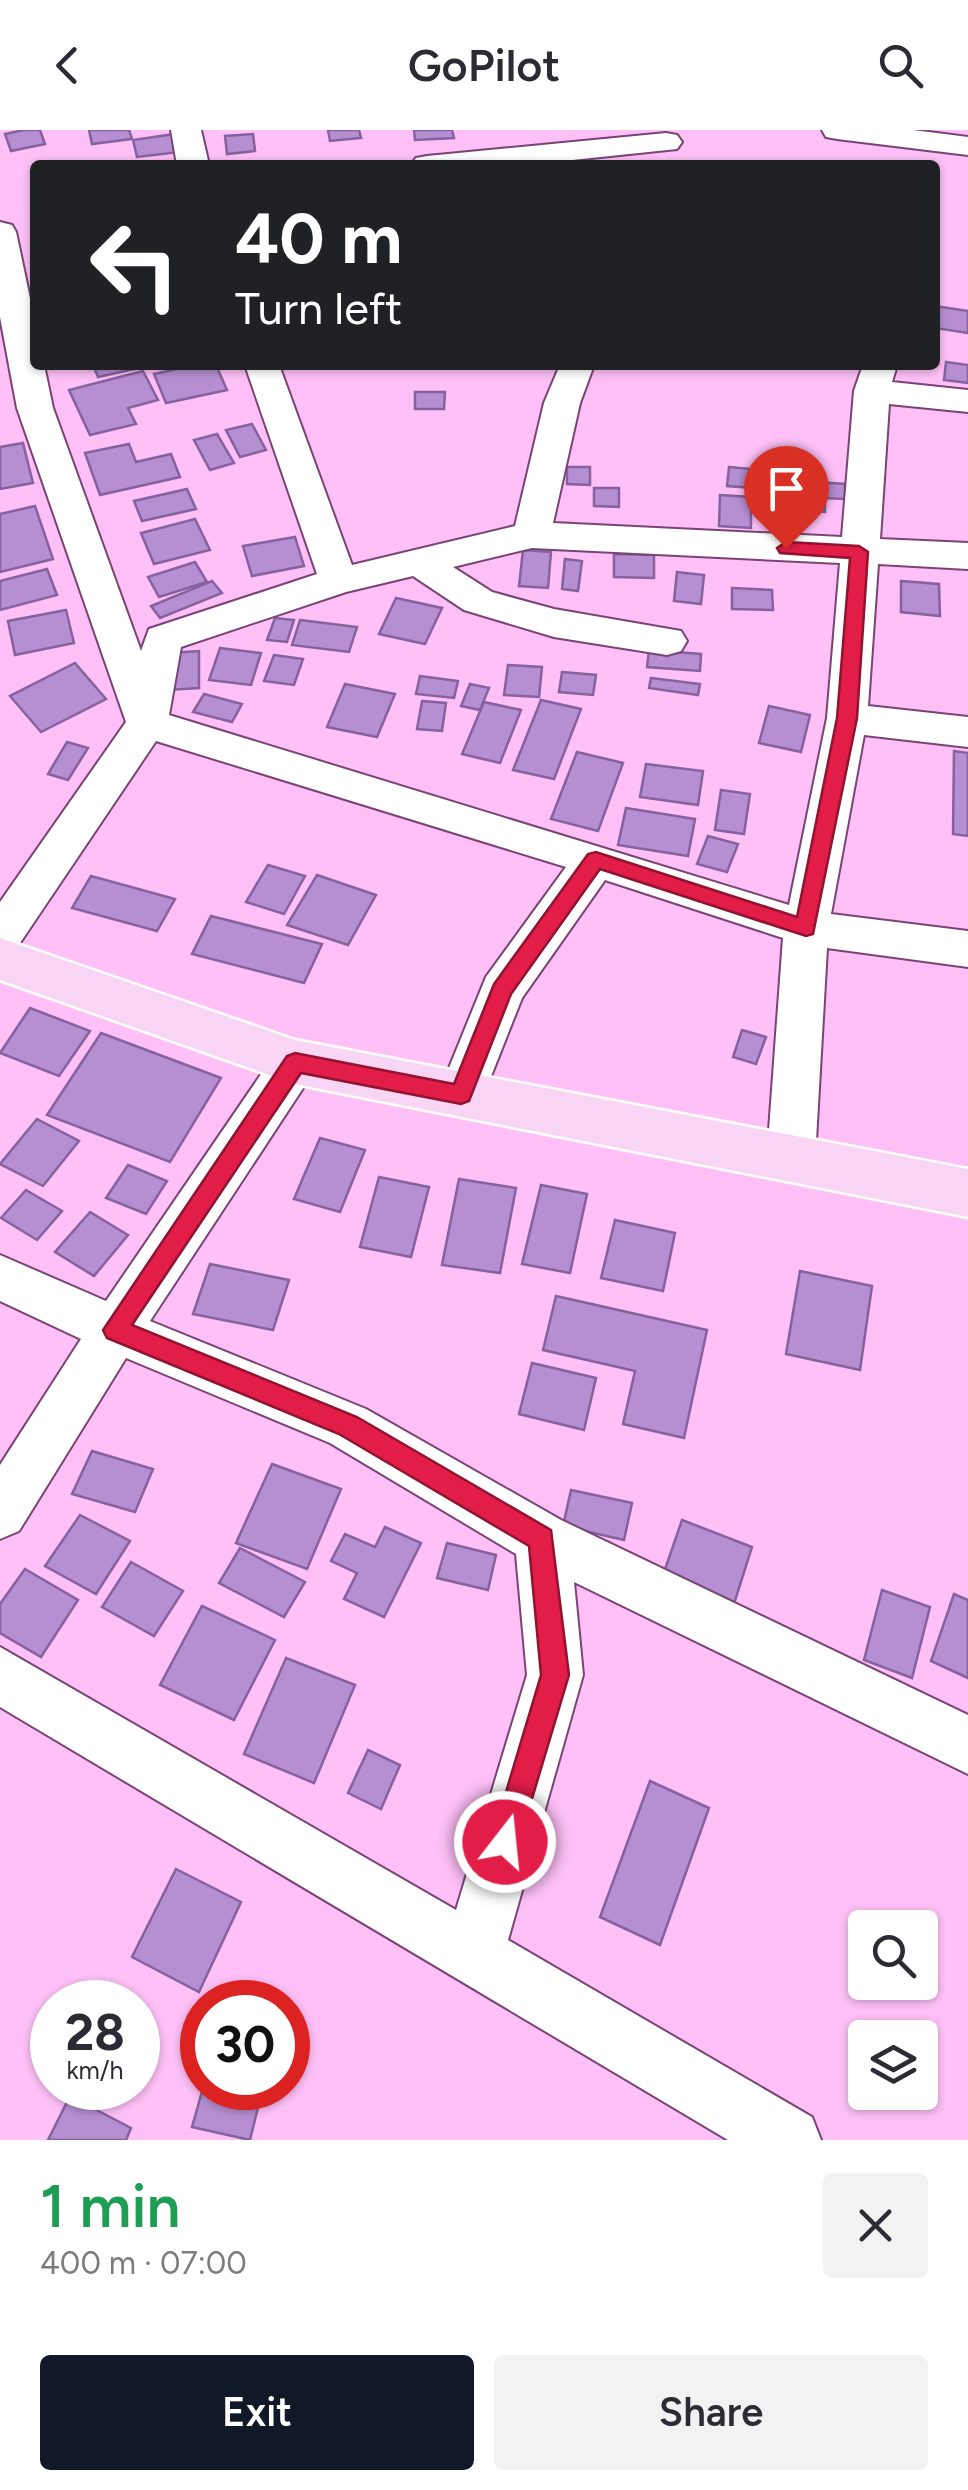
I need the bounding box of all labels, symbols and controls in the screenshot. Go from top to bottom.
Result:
icon: back [40,38,95,93]
text: GoPilot [408,38,560,92]
icon: search [873,38,928,93]
text: 40 m [235,196,402,281]
icon: left [70,200,200,330]
text: Turn left [235,281,402,335]
pin [744,446,829,549]
icon: arrive [759,461,814,516]
position arrow [453,1790,557,1894]
map controls [848,1910,938,2110]
button: search [848,1910,938,2000]
speed limit sign: 30 [180,1980,310,2110]
text: 28 [65,2002,125,2063]
button: layers [848,2020,938,2110]
text: km/h [66,2055,124,2085]
text: 1 min [40,2170,180,2242]
button: close [823,2173,928,2278]
text: 400 m · 07:00 [40,2244,247,2282]
button: Exit [40,2355,474,2470]
button: Share [494,2355,928,2470]

